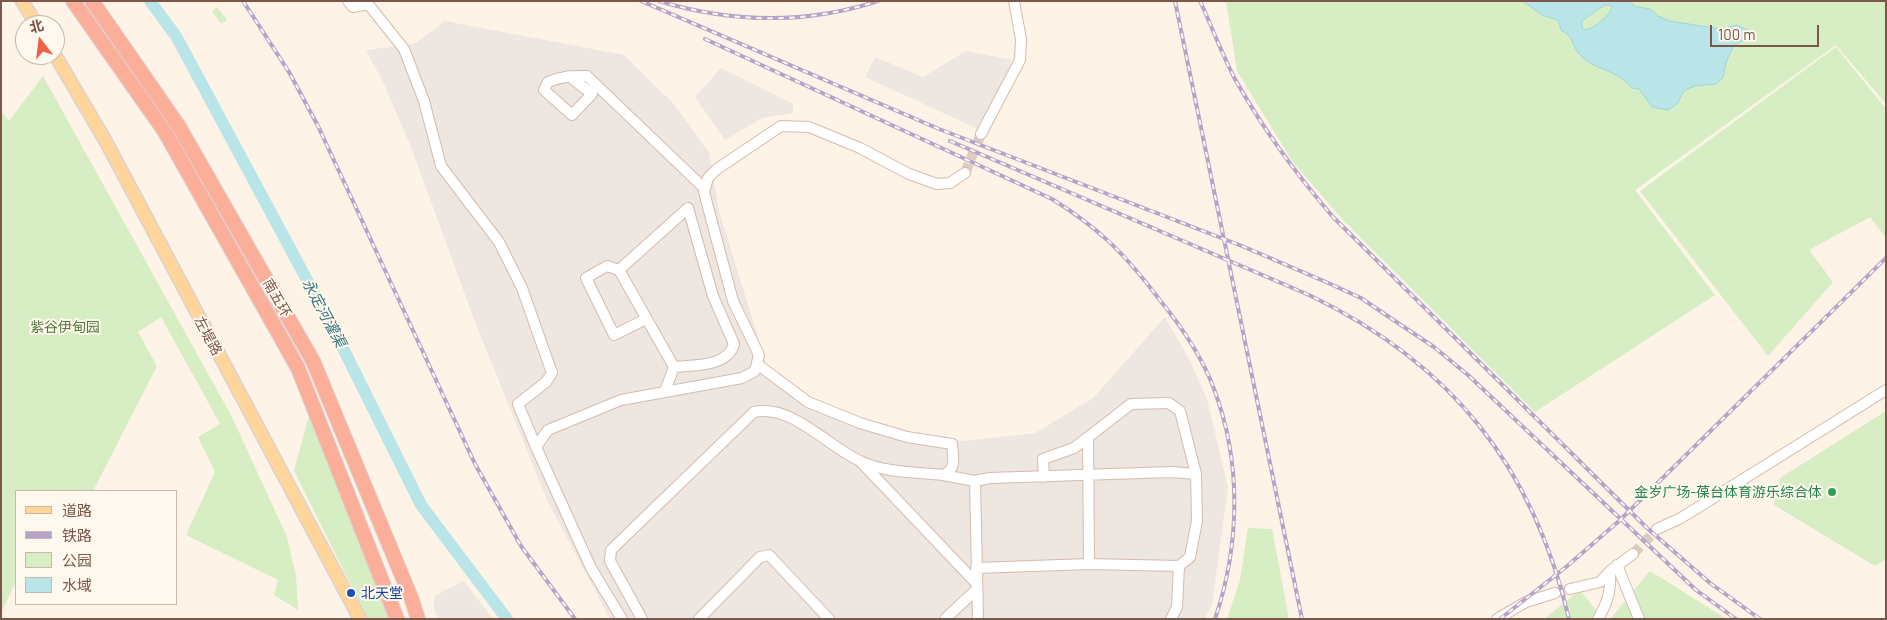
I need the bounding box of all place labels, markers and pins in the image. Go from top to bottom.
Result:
place label: 金岁广场-葆台体育游乐综合体 [1634,484,1822,500]
marker: 金岁广场-葆台体育游乐综合体 [1826,486,1838,498]
place label: 北天堂 [361,585,403,601]
marker: 北天堂 [345,587,357,599]

